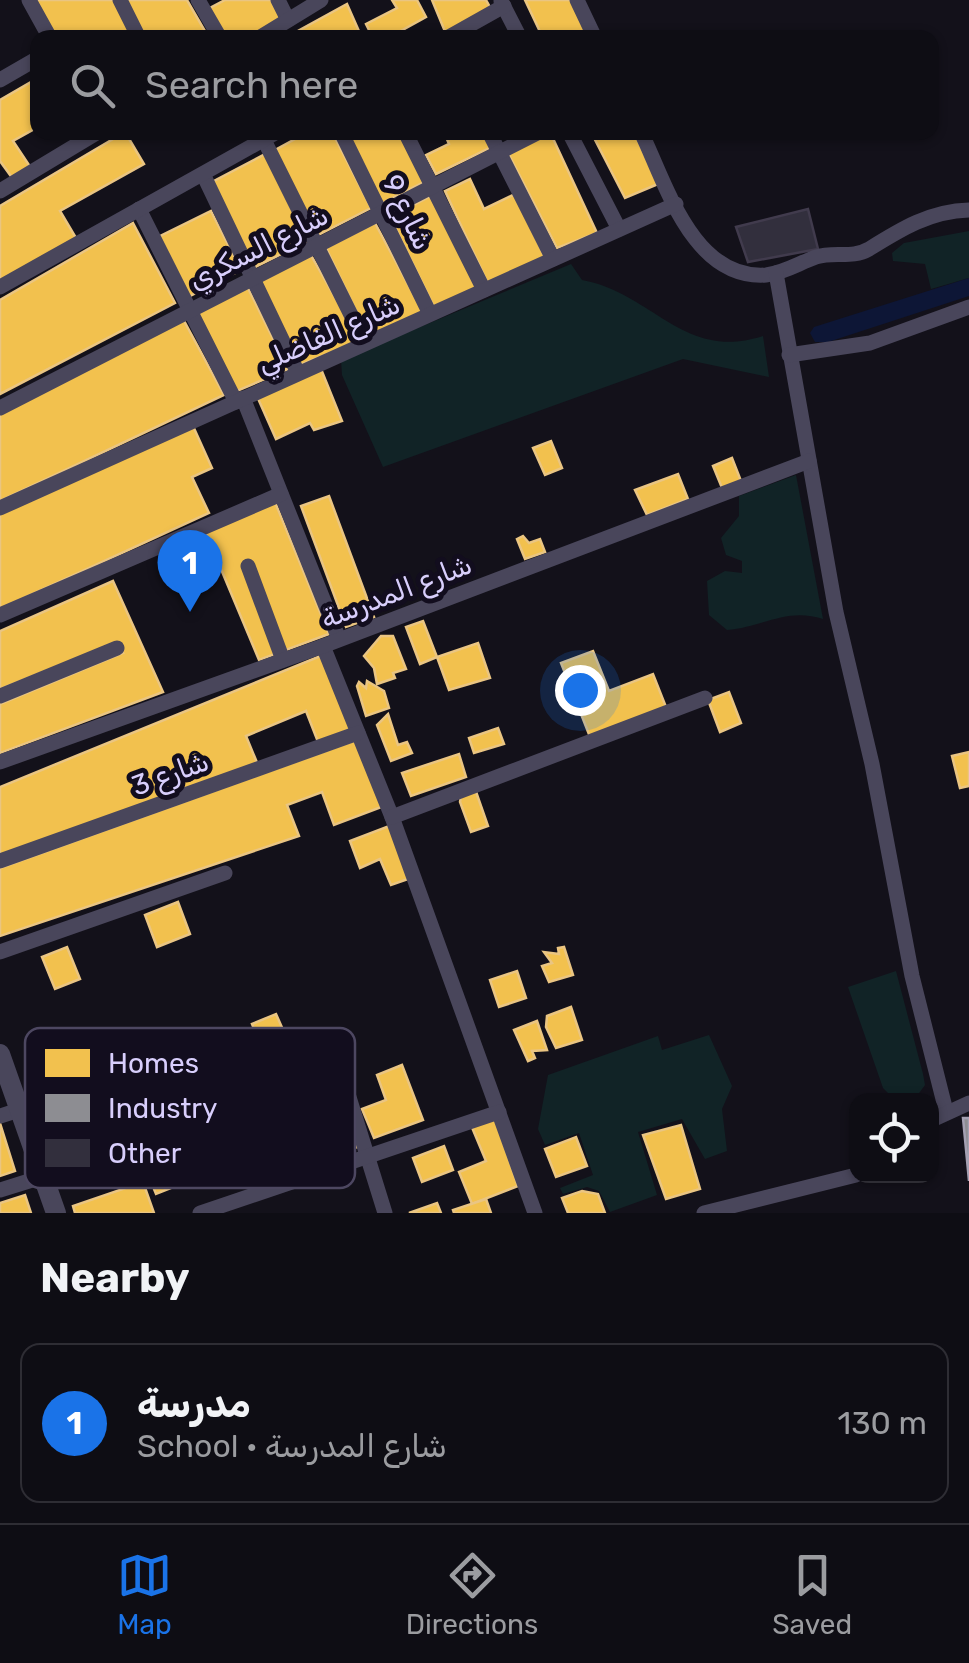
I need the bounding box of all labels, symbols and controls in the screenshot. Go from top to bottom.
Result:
search box [30,30,939,140]
icon: search [65,58,120,113]
text: Search here [145,62,358,108]
street label: شارع 9 [373,169,440,256]
street label: شارع السكري [183,198,335,299]
street label: شارع الفاضلي [251,287,407,384]
pin: 1 [158,530,222,612]
street label: شارع المدرسة [316,547,478,638]
your location [555,665,606,716]
street label: شارع 3 [127,744,214,805]
legend [25,1028,355,1188]
text: Homes [108,1047,199,1080]
text: Industry [108,1092,217,1125]
map controls [849,1093,939,1183]
button: locate [849,1093,939,1183]
text: Other [108,1137,182,1170]
text: Nearby [40,1253,190,1303]
text: مدرسة [137,1381,251,1427]
text: 1 [67,1404,82,1442]
text: 130 m [837,1404,927,1442]
text: School · شارع المدرسة [137,1427,447,1465]
tab: Map [117,1548,172,1641]
tab: Directions [406,1548,538,1641]
tab: Saved [772,1548,852,1641]

